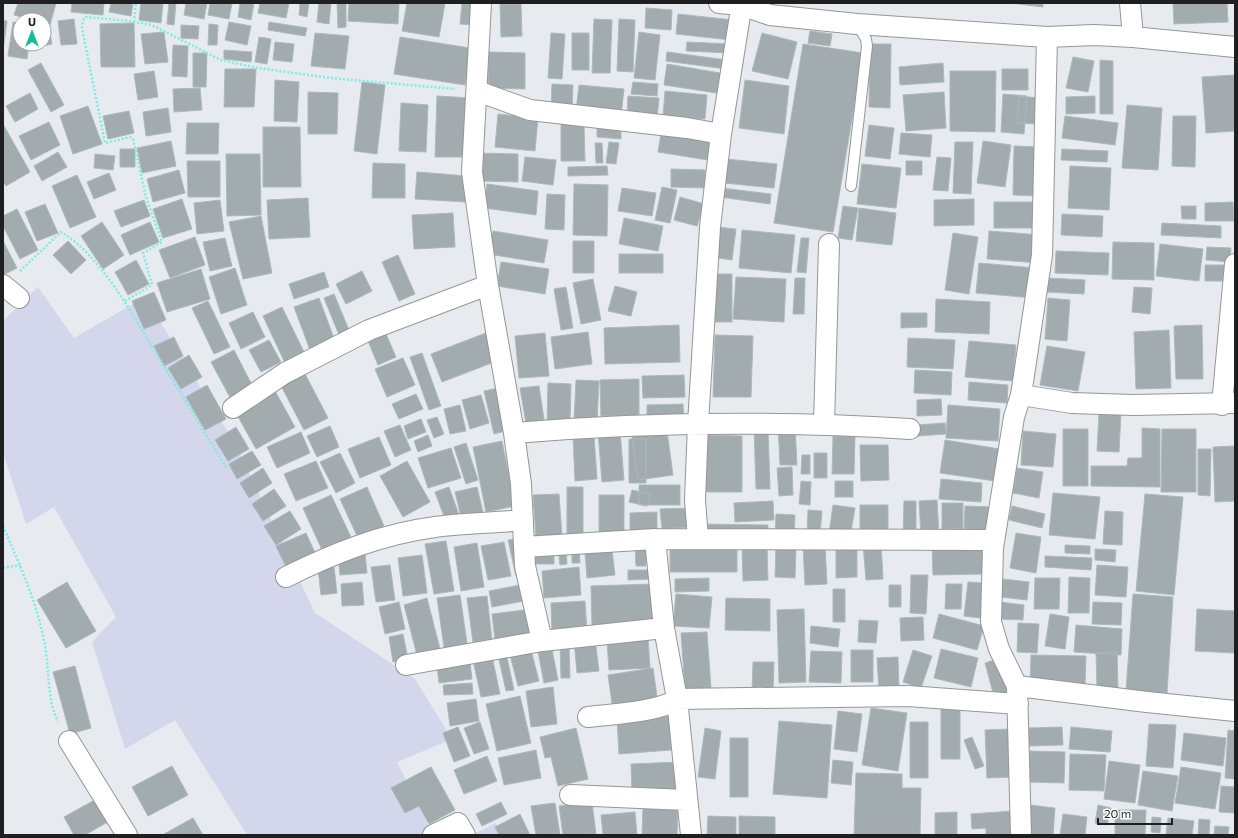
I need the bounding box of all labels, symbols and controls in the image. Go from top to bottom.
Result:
north arrow [12,12,52,52]
text: U [28,15,36,28]
scale bar [1098,800,1172,826]
text: 20 m [1104,806,1131,820]

